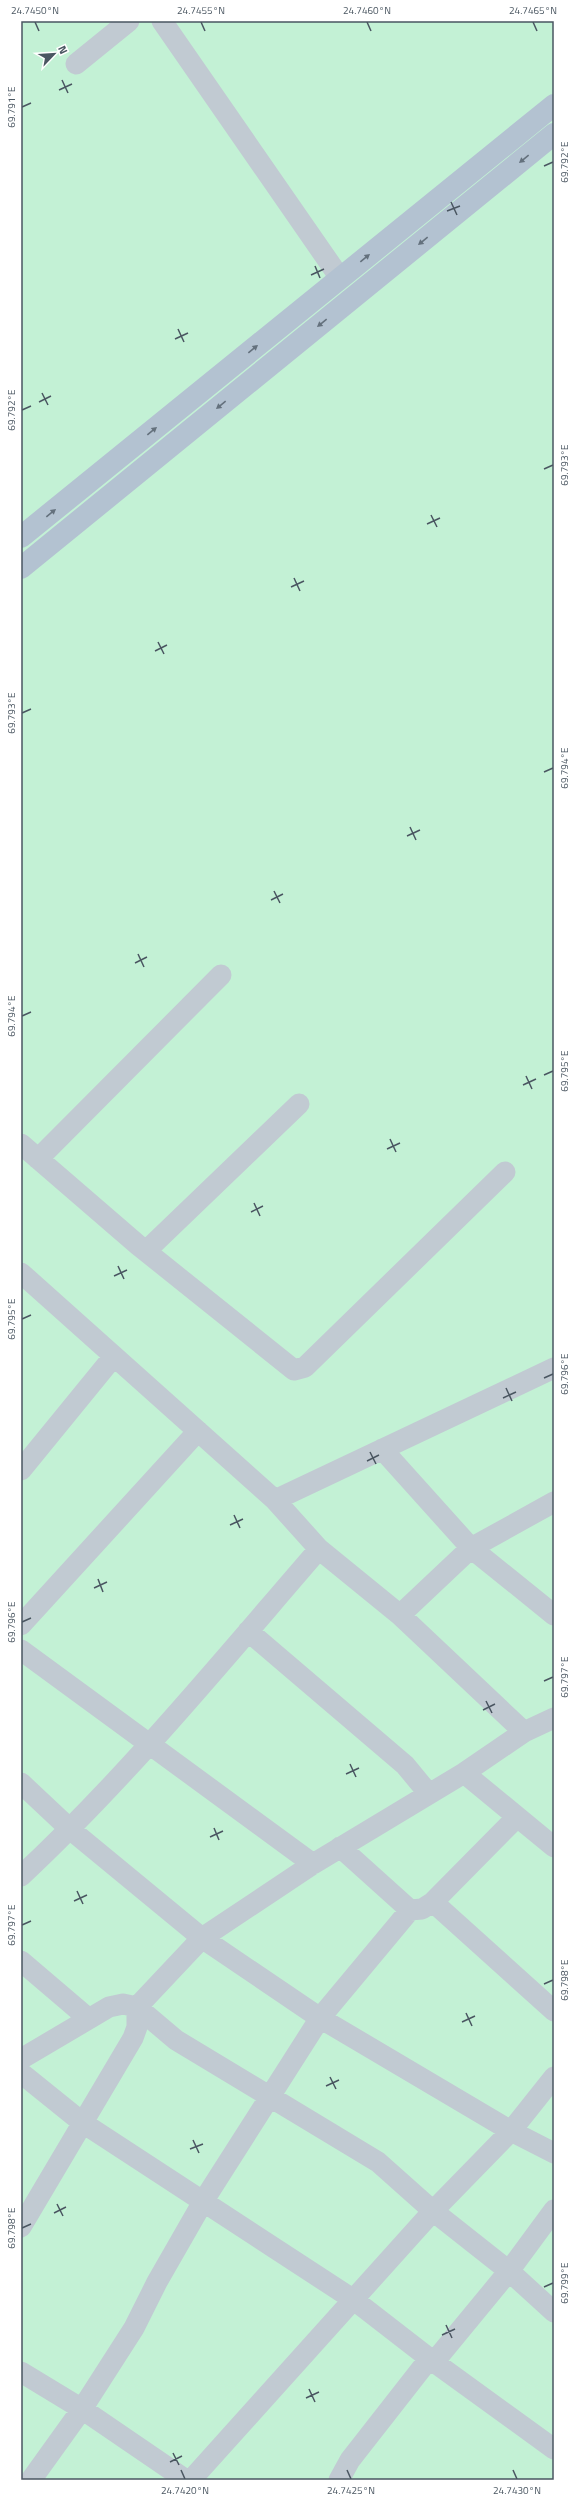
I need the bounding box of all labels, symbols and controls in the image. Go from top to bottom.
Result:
text: 24.7450°N [11,3,59,18]
text: 24.7455°N [177,3,225,18]
text: 24.7460°N [343,3,391,18]
text: 24.7465°N [509,3,557,18]
north arrow [34,34,74,74]
text: N [54,43,72,57]
text: 69.791°E [4,86,19,128]
text: 69.792°E [557,141,572,183]
one-way arrow [518,154,529,163]
one-way arrow [418,236,428,245]
one-way arrow [359,254,370,263]
one-way arrow [317,318,328,327]
one-way arrow [248,345,259,353]
text: 69.792°E [4,389,19,431]
one-way arrow [216,400,227,409]
one-way arrow [147,427,158,435]
text: 69.793°E [557,444,572,486]
one-way arrow [46,508,57,517]
text: 69.793°E [4,692,19,734]
text: 69.794°E [557,747,572,789]
text: 69.794°E [4,995,19,1037]
text: 69.795°E [557,1050,572,1092]
text: 69.795°E [4,1298,19,1340]
text: 69.796°E [557,1353,572,1395]
text: 69.796°E [4,1601,19,1643]
text: 69.797°E [557,1656,572,1698]
text: 69.797°E [4,1904,19,1946]
text: 69.798°E [557,1959,572,2001]
text: 69.798°E [4,2207,19,2249]
text: 69.799°E [557,2262,572,2304]
text: 24.7420°N [161,2483,209,2498]
text: 24.7425°N [327,2483,375,2498]
text: 24.7430°N [493,2483,541,2498]

